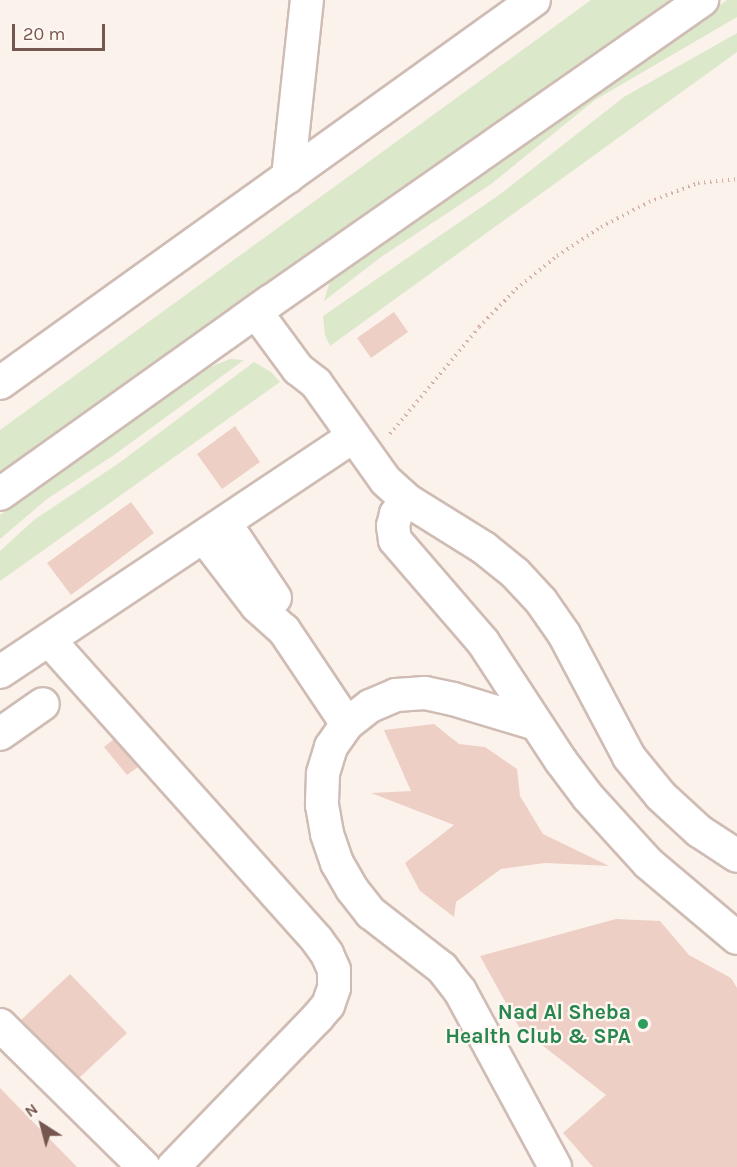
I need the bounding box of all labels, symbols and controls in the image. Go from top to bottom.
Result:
scale bar [15,12,108,50]
text: 20 m [23,23,65,45]
place label: Nad Al Sheba Health Club & SPA [445,999,631,1049]
marker: Nad Al Sheba Health Club & SPA [636,1017,650,1031]
north arrow [12,1095,72,1155]
text: N [21,1099,41,1121]

